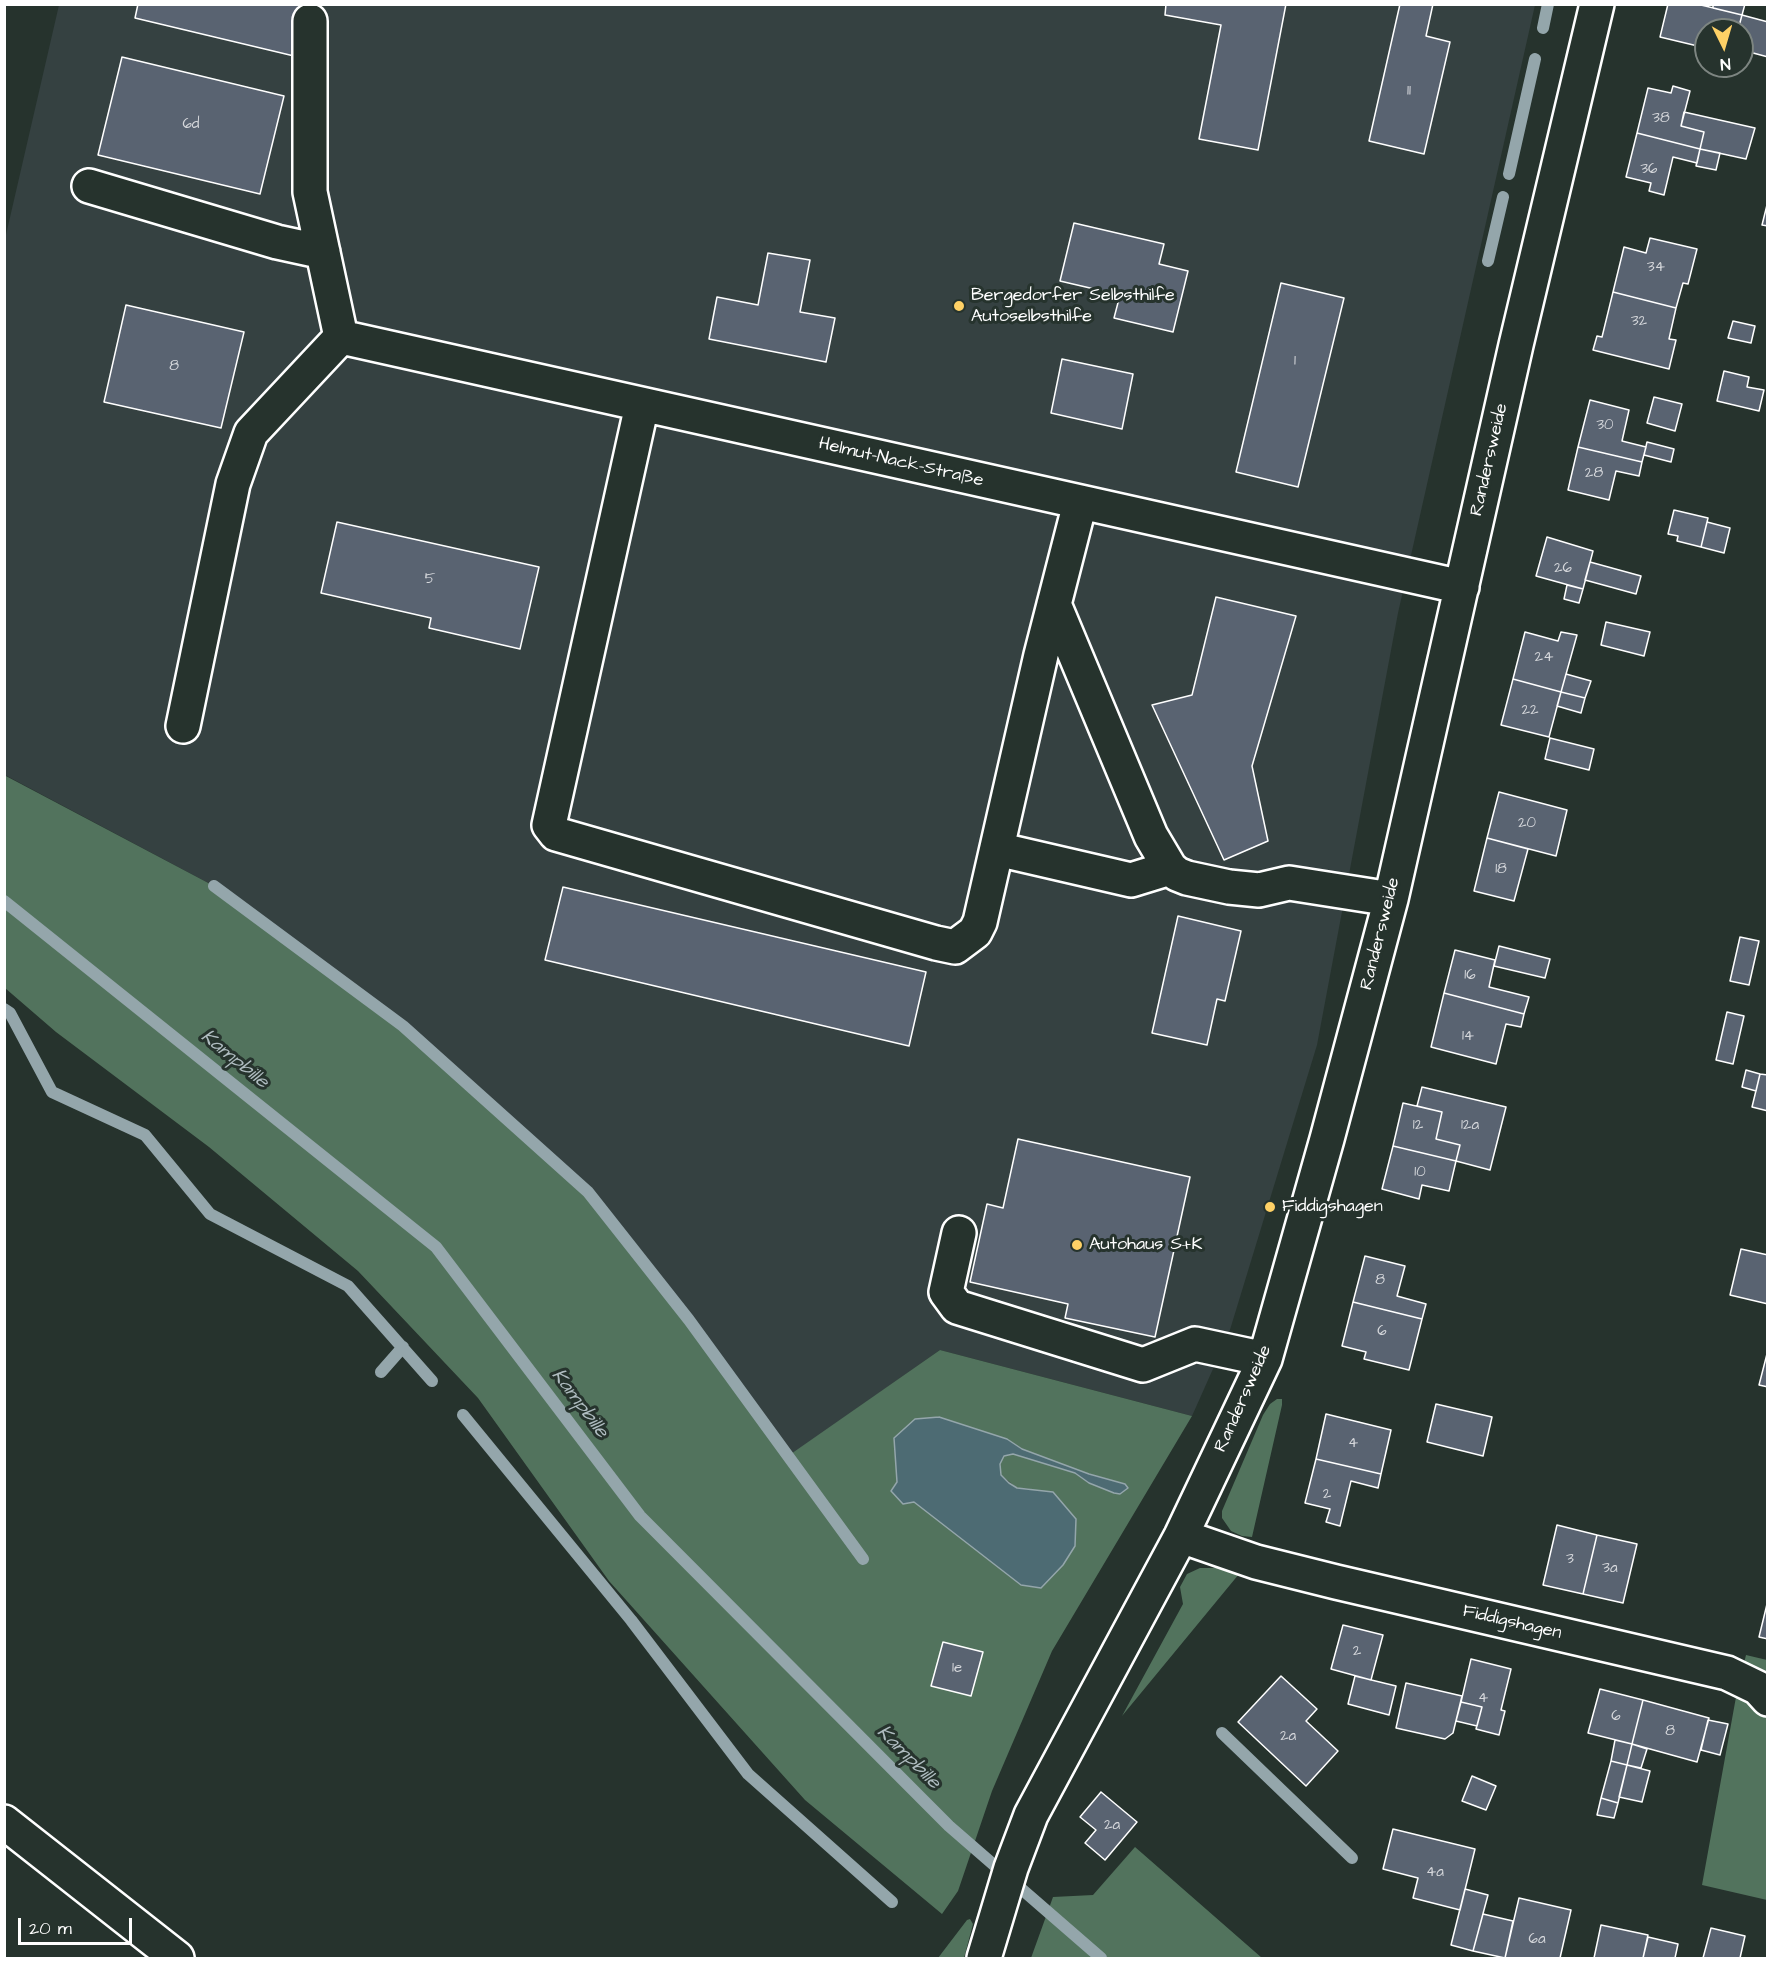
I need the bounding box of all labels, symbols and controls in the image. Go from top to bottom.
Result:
north arrow [1694,18,1754,78]
text: N [1719,53,1731,75]
house number: 11 [1407,83,1411,101]
house number: 38 [1652,110,1670,128]
house number: 6d [182,116,200,134]
house number: 36 [1640,161,1658,179]
house number: 34 [1647,259,1665,277]
place label: Bergedorfer Selbsthilfe Autoselbsthilfe [971,285,1175,328]
marker: Bergedorfer Selbsthilfe Autoselbsthilfe [952,299,966,313]
house number: 32 [1631,313,1647,331]
house number: 1 [1294,353,1296,371]
house number: 8 [169,358,179,376]
street label: Randersweide [1467,402,1513,518]
house number: 30 [1596,417,1614,435]
street label: Helmut-Nack-Straße [817,434,985,492]
house number: 28 [1585,465,1603,483]
house number: 26 [1554,560,1572,578]
house number: 5 [425,571,435,589]
house number: 24 [1535,649,1553,667]
house number: 22 [1521,702,1539,720]
house number: 20 [1518,815,1536,833]
house number: 18 [1495,861,1507,879]
street label: Randersweide [1357,876,1405,992]
house number: 16 [1464,967,1476,985]
water label: Kampbille [195,1025,273,1095]
house number: 14 [1462,1028,1474,1046]
house number: 12 [1413,1117,1423,1135]
house number: 12a [1461,1117,1479,1135]
house number: 10 [1414,1164,1426,1182]
place label: Fiddigshagen [1282,1196,1383,1218]
marker: Fiddigshagen [1263,1200,1277,1214]
place label: Autohaus S+K [1089,1234,1202,1256]
marker: Autohaus S+K [1070,1238,1084,1252]
house number: 8 [1375,1272,1385,1290]
house number: 6 [1377,1323,1387,1341]
street label: Randersweide [1211,1342,1277,1456]
water label: Kampbille [545,1365,613,1443]
house number: 4 [1348,1435,1358,1453]
house number: 2 [1323,1486,1331,1504]
house number: 3 [1566,1551,1574,1569]
house number: 3a [1602,1560,1618,1578]
street label: Fiddigshagen [1460,1601,1564,1645]
house number: 2 [1353,1643,1361,1661]
house number: 1e [952,1660,962,1678]
house number: 4 [1478,1690,1488,1708]
house number: 6 [1611,1708,1621,1726]
water label: Kampbille [871,1721,945,1795]
house number: 8 [1665,1723,1675,1741]
house number: 2a [1280,1728,1296,1746]
house number: 2a [1104,1817,1120,1835]
house number: 4a [1426,1864,1444,1882]
scale bar [21,1906,135,1944]
text: 20 m [29,1916,72,1941]
house number: 6a [1528,1931,1546,1949]

